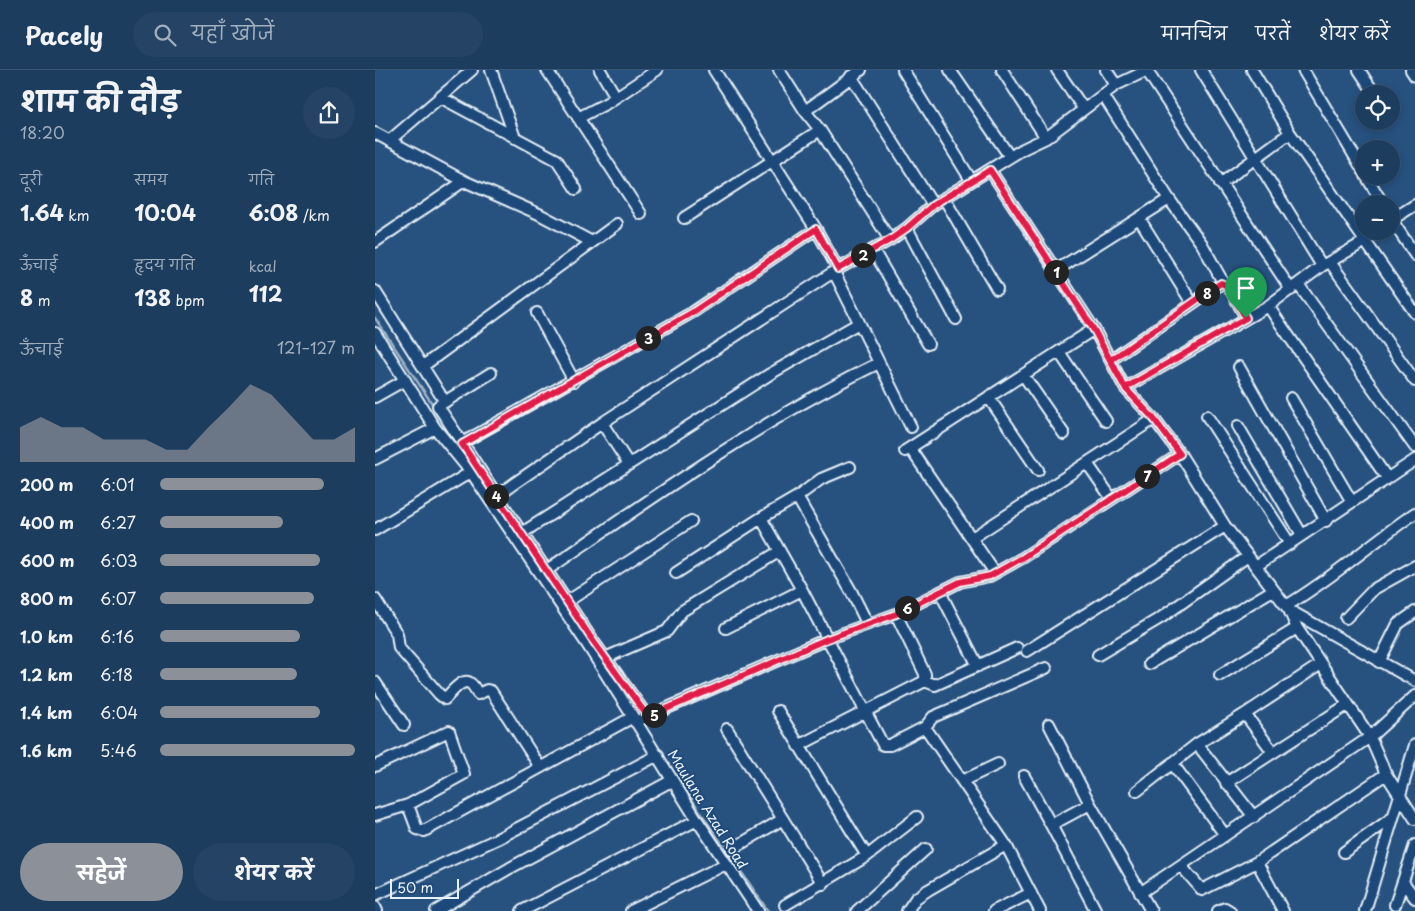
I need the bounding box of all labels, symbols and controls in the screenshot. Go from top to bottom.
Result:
search box [133,12,483,57]
text: Pacely [25,17,103,53]
text: यहाँ खोजें [191,18,274,46]
text: मानचित्र [1161,19,1227,46]
text: परतें [1255,19,1291,46]
text: शेयर करें [1319,19,1390,46]
icon: search [151,21,179,49]
text: शाम की दौड़ [20,79,180,122]
map controls [1355,85,1400,240]
button: locate [1355,85,1400,130]
button: share [303,87,355,139]
text: 18:20 [20,120,65,144]
button: + [1355,140,1400,185]
text: दूरी [20,169,42,190]
text: समय [134,169,168,190]
text: गति [249,169,274,190]
button: − [1355,195,1400,240]
text: 1.64 [20,196,64,228]
text: 10:04 [134,196,196,228]
text: 6:08 [249,196,298,228]
text: km [64,205,89,226]
text: /km [298,205,330,226]
pin: 2 [851,242,875,268]
text: 2 [859,245,868,266]
text: ऊँचाई [20,254,58,275]
text: हृदय गति [134,254,195,275]
text: kcal [249,256,277,277]
pin: 1 [1043,260,1069,284]
text: 1 [1053,262,1060,283]
pin [1225,267,1267,318]
icon: arrive [1232,274,1260,302]
text: 112 [249,277,282,309]
pin: 8 [1195,280,1219,306]
text: 8 [20,281,33,313]
text: 138 [134,281,171,313]
text: 8 [1203,283,1212,304]
text: m [33,290,50,311]
text: bpm [171,290,205,311]
pin: 3 [635,326,661,350]
text: 3 [644,328,653,349]
text: 121–127 m [277,335,355,359]
text: ऊँचाई [20,336,63,360]
pin: 7 [1135,464,1159,488]
text: 7 [1143,466,1152,487]
text: 200 m [20,472,74,496]
text: 6:01 [100,472,135,496]
pin: 4 [483,484,509,508]
text: 4 [492,486,501,507]
text: 400 m [20,510,74,534]
text: 6:27 [100,510,136,534]
text: 600 m [20,548,74,572]
text: 6:03 [100,548,138,572]
text: 800 m [20,586,73,610]
text: 6:07 [100,586,136,610]
pin: 6 [895,596,919,620]
text: 6 [903,598,912,619]
text: 1.0 km [20,624,73,648]
text: 6:16 [100,624,134,648]
text: 1.2 km [20,662,73,686]
text: 6:18 [100,662,133,686]
text: 1.4 km [20,700,72,724]
text: 6:04 [100,700,138,724]
pin: 5 [641,702,667,728]
text: 5 [650,705,659,726]
text: 1.6 km [20,738,72,762]
text: 5:46 [100,738,137,762]
street label: Maulana Azad Road [663,745,753,873]
button: सहेजें [20,843,183,901]
button: शेयर करें [193,843,355,901]
scale bar [390,876,459,899]
text: 50 m [397,877,433,898]

